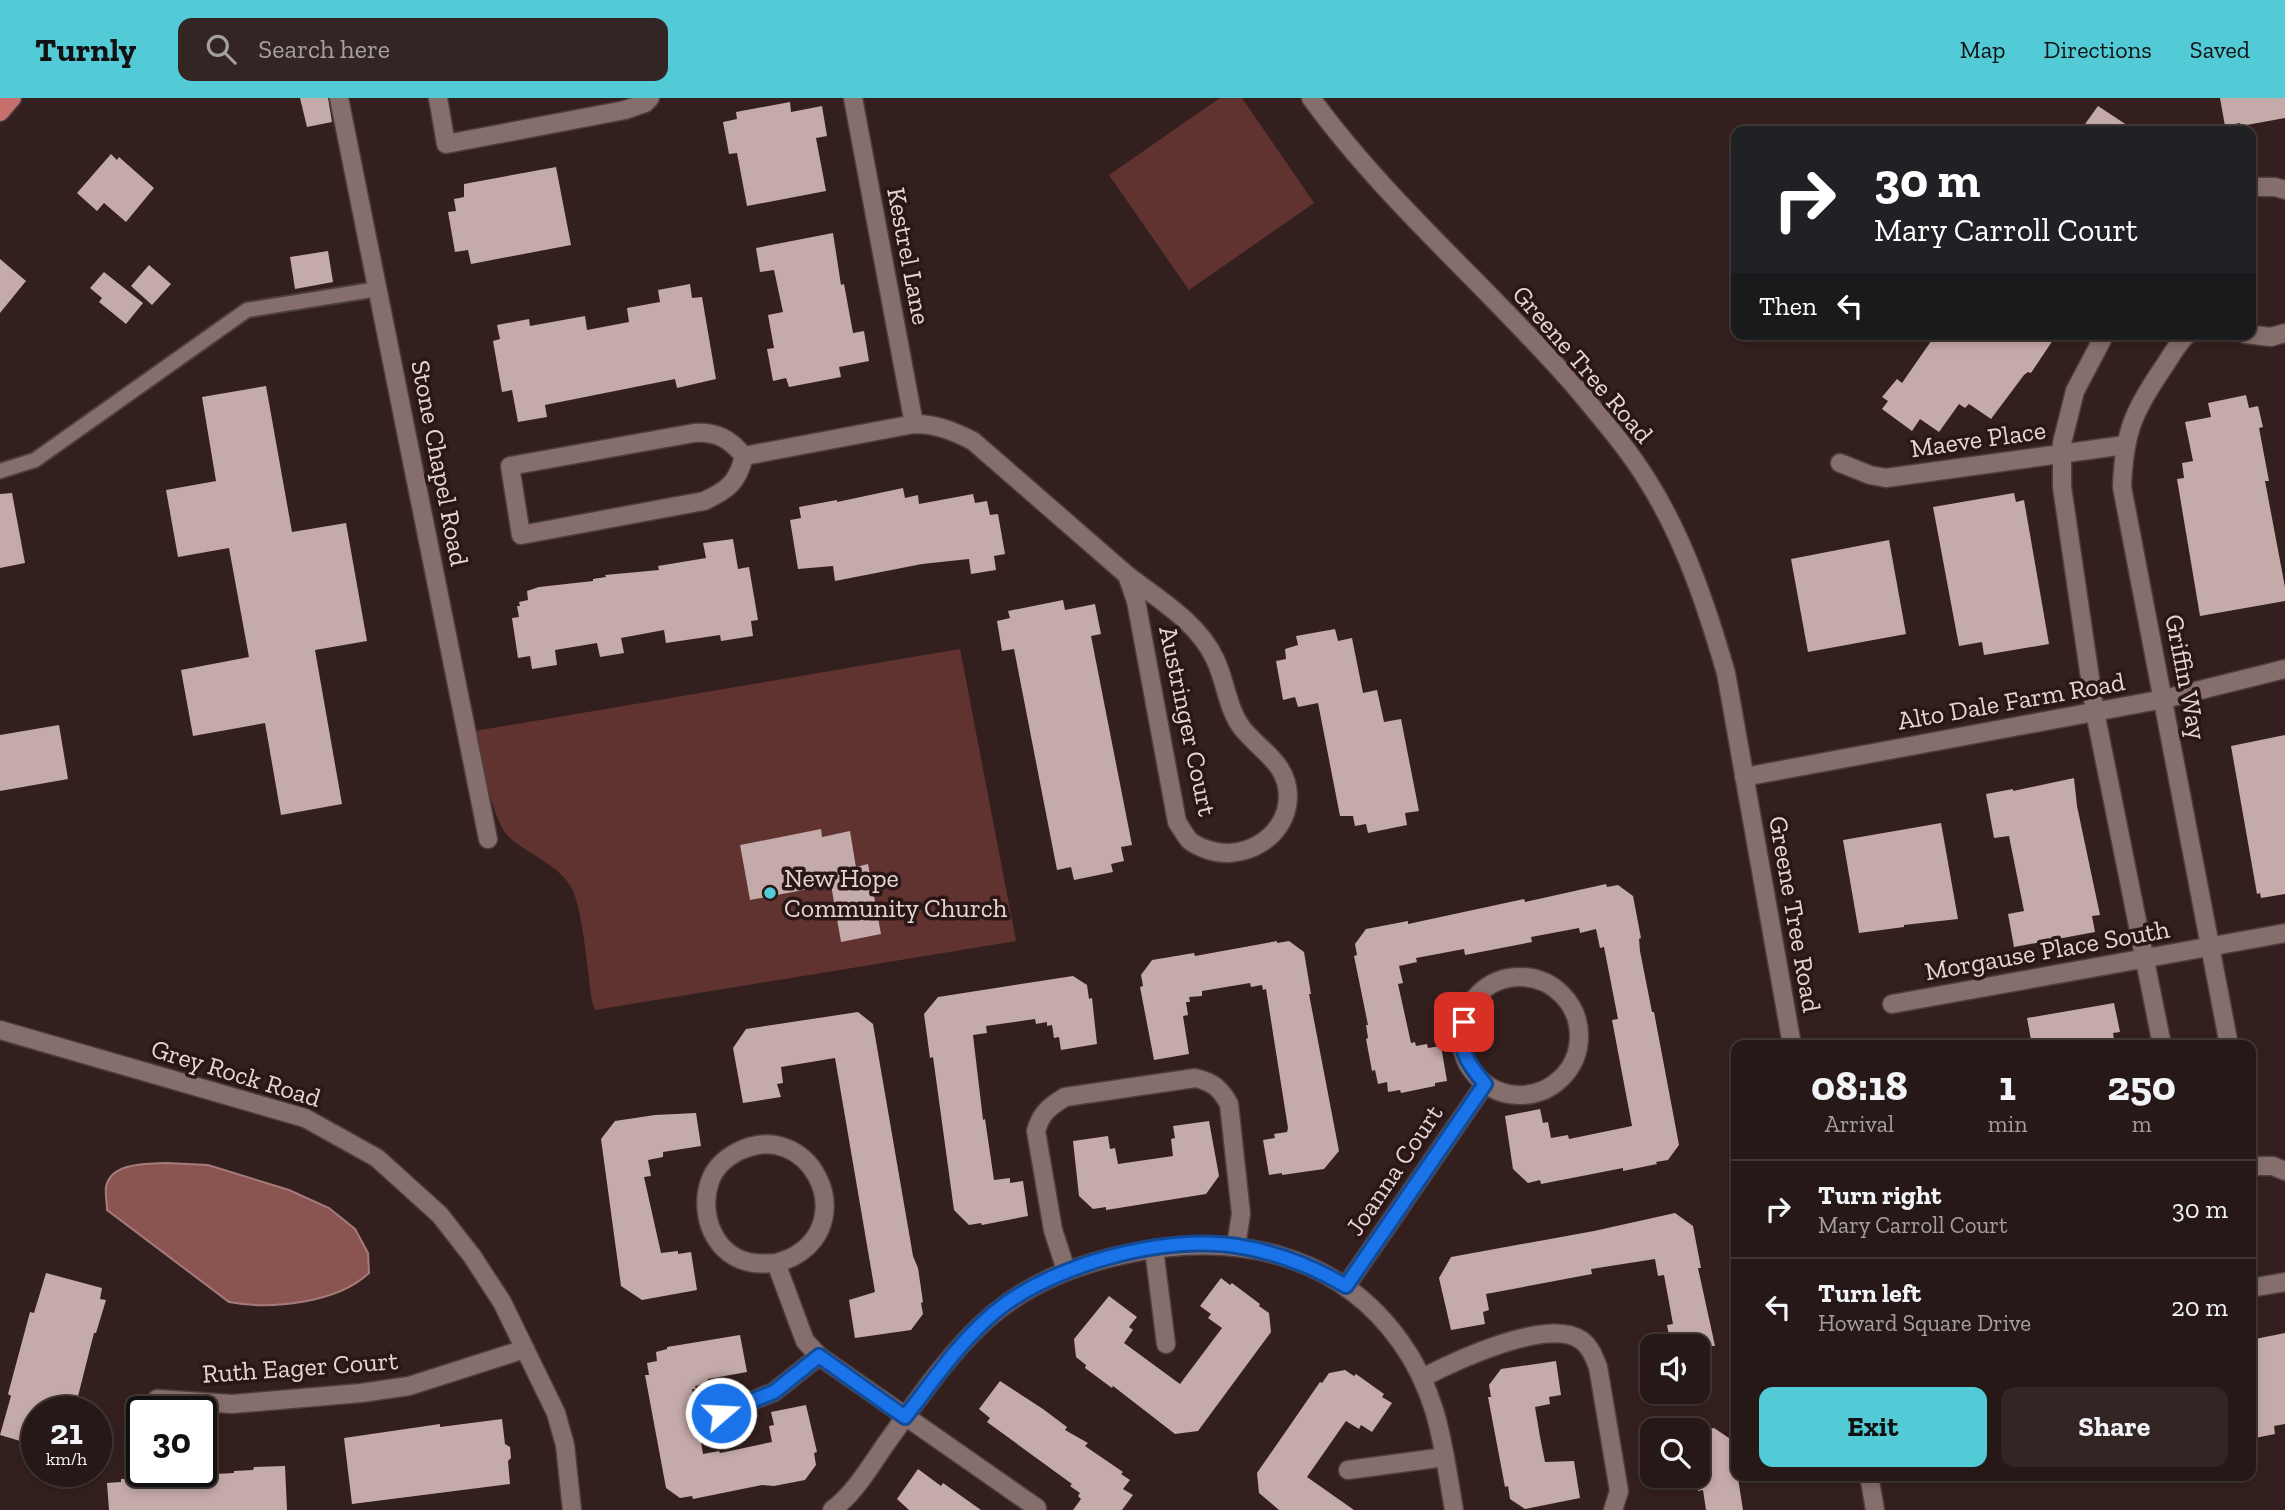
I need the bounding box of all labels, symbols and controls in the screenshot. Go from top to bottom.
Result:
search box [178,18,668,81]
text: Turnly [35,30,136,69]
icon: search [202,30,240,68]
text: Search here [258,33,390,65]
text: Map [1960,35,2006,64]
text: Directions [2044,35,2152,64]
text: Saved [2190,35,2250,64]
text: 30 m [1874,151,1980,210]
icon: right [1759,154,1850,245]
street label: Kestrel Lane [880,185,938,327]
text: Mary Carroll Court [1874,211,2138,249]
street label: Greene Tree Road [1506,278,1660,450]
icon: left [1831,287,1869,325]
text: Then [1759,290,1817,322]
street label: Stone Chapel Road [404,357,476,569]
street label: Maeve Place [1908,414,2048,464]
street label: Griffin Way [2158,612,2214,743]
street label: Austringer Court [1152,623,1224,819]
street label: Alto Dale Farm Road [1895,665,2127,737]
street label: Greene Tree Road [1762,813,1828,1015]
place label: New Hope Community Church [784,862,1008,924]
marker: New Hope Community Church [762,885,778,901]
street label: Morgause Place South [1922,913,2172,987]
pin [1434,992,1494,1052]
icon: arrive [1445,1003,1483,1041]
street label: Grey Rock Road [147,1032,325,1114]
text: 08:18 [1811,1060,1908,1111]
text: 1 [1999,1060,2016,1111]
text: 250 [2107,1060,2176,1111]
street label: Joanna Court [1339,1098,1450,1241]
text: Arrival [1825,1110,1894,1138]
text: min [1988,1110,2027,1138]
text: m [2132,1110,2152,1138]
text: Turn right [1818,1179,1941,1211]
icon: right [1759,1190,1797,1228]
text: 30 m [2172,1193,2228,1225]
text: Mary Carroll Court [1818,1211,2008,1239]
text: Turn left [1818,1277,1921,1309]
icon: left [1759,1288,1797,1326]
text: 20 m [2171,1291,2228,1323]
text: Howard Square Drive [1818,1309,2031,1337]
map controls [1640,1334,1710,1488]
button: sound [1640,1334,1710,1404]
street label: Ruth Eager Court [201,1344,399,1390]
position arrow [684,1376,758,1450]
button: Exit [1759,1387,1987,1467]
button: Share [2001,1387,2228,1467]
speed limit sign: 30 [126,1396,217,1487]
text: 21 [50,1411,83,1453]
button: search [1640,1418,1710,1488]
text: km/h [46,1448,87,1470]

